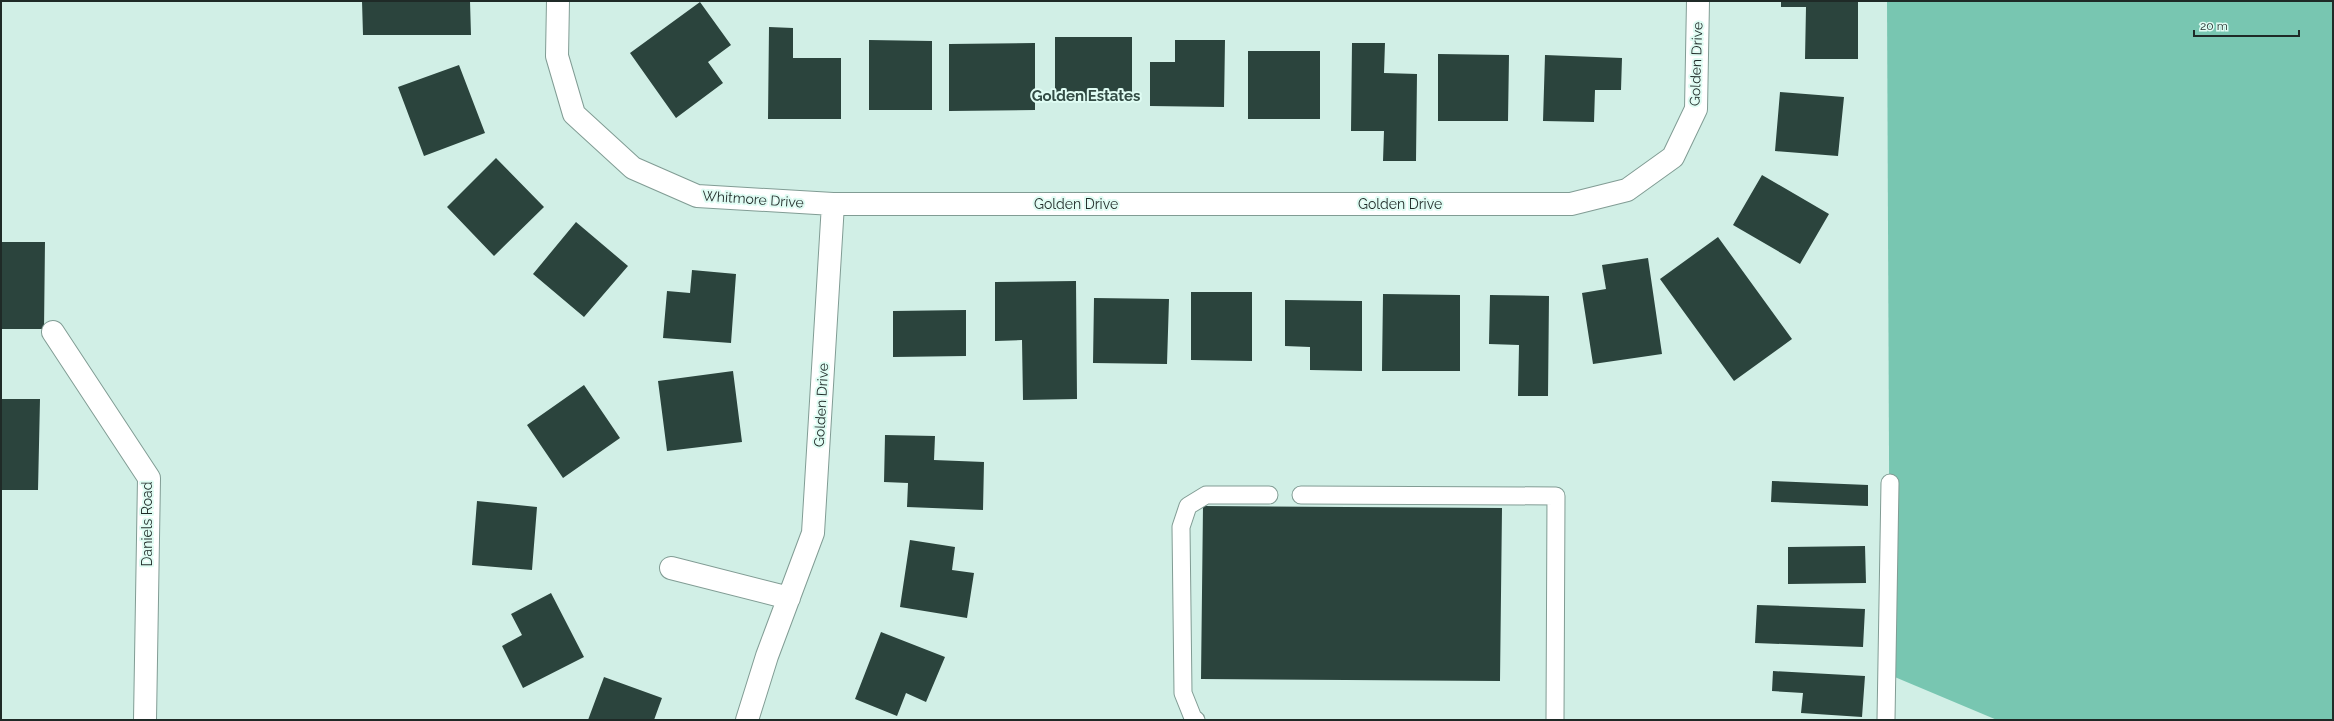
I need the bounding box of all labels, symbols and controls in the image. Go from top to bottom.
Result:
scale bar [2194,12,2299,38]
text: 20 m [2200,19,2228,33]
street label: Golden Drive [1687,22,1705,106]
district label: Golden Estates [1032,87,1140,105]
street label: Whitmore Drive [702,187,804,211]
street label: Golden Drive [1034,196,1118,212]
street label: Golden Drive [1358,196,1442,212]
street label: Golden Drive [811,363,831,447]
street label: Daniels Road [139,482,155,566]

